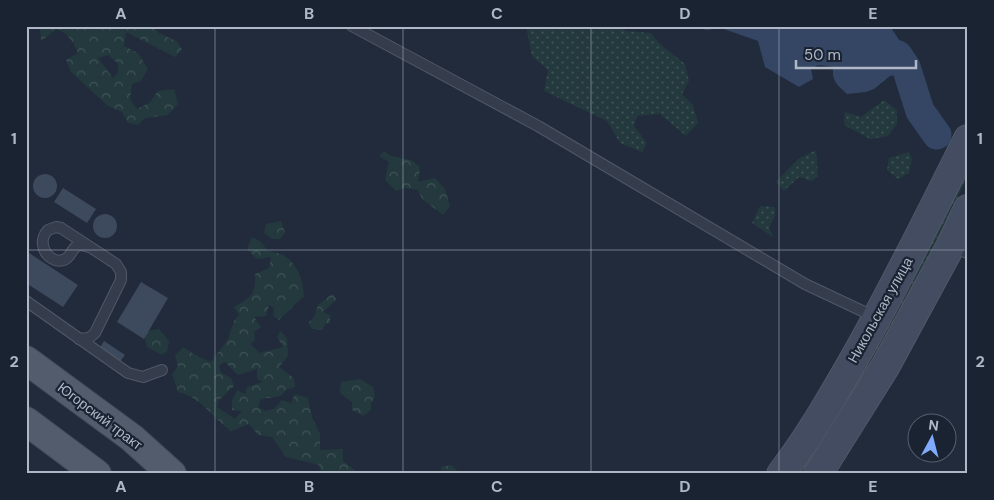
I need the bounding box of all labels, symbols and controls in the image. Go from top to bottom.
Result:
text: A [115,3,127,24]
text: B [304,3,314,24]
text: C [491,3,503,24]
text: D [679,3,691,24]
text: E [868,3,878,24]
scale bar [796,38,916,70]
text: 50 m [804,45,841,65]
text: 1 [11,128,17,149]
text: 1 [977,128,983,149]
street label: Никольская улица [843,254,917,366]
text: 2 [9,351,19,372]
text: 2 [975,351,985,372]
street label: Югорский тракт [54,378,146,454]
north arrow [906,412,956,462]
text: N [927,416,940,435]
text: A [115,476,127,497]
text: B [304,476,314,497]
text: C [491,476,503,497]
text: D [679,476,691,497]
text: E [868,476,878,497]

